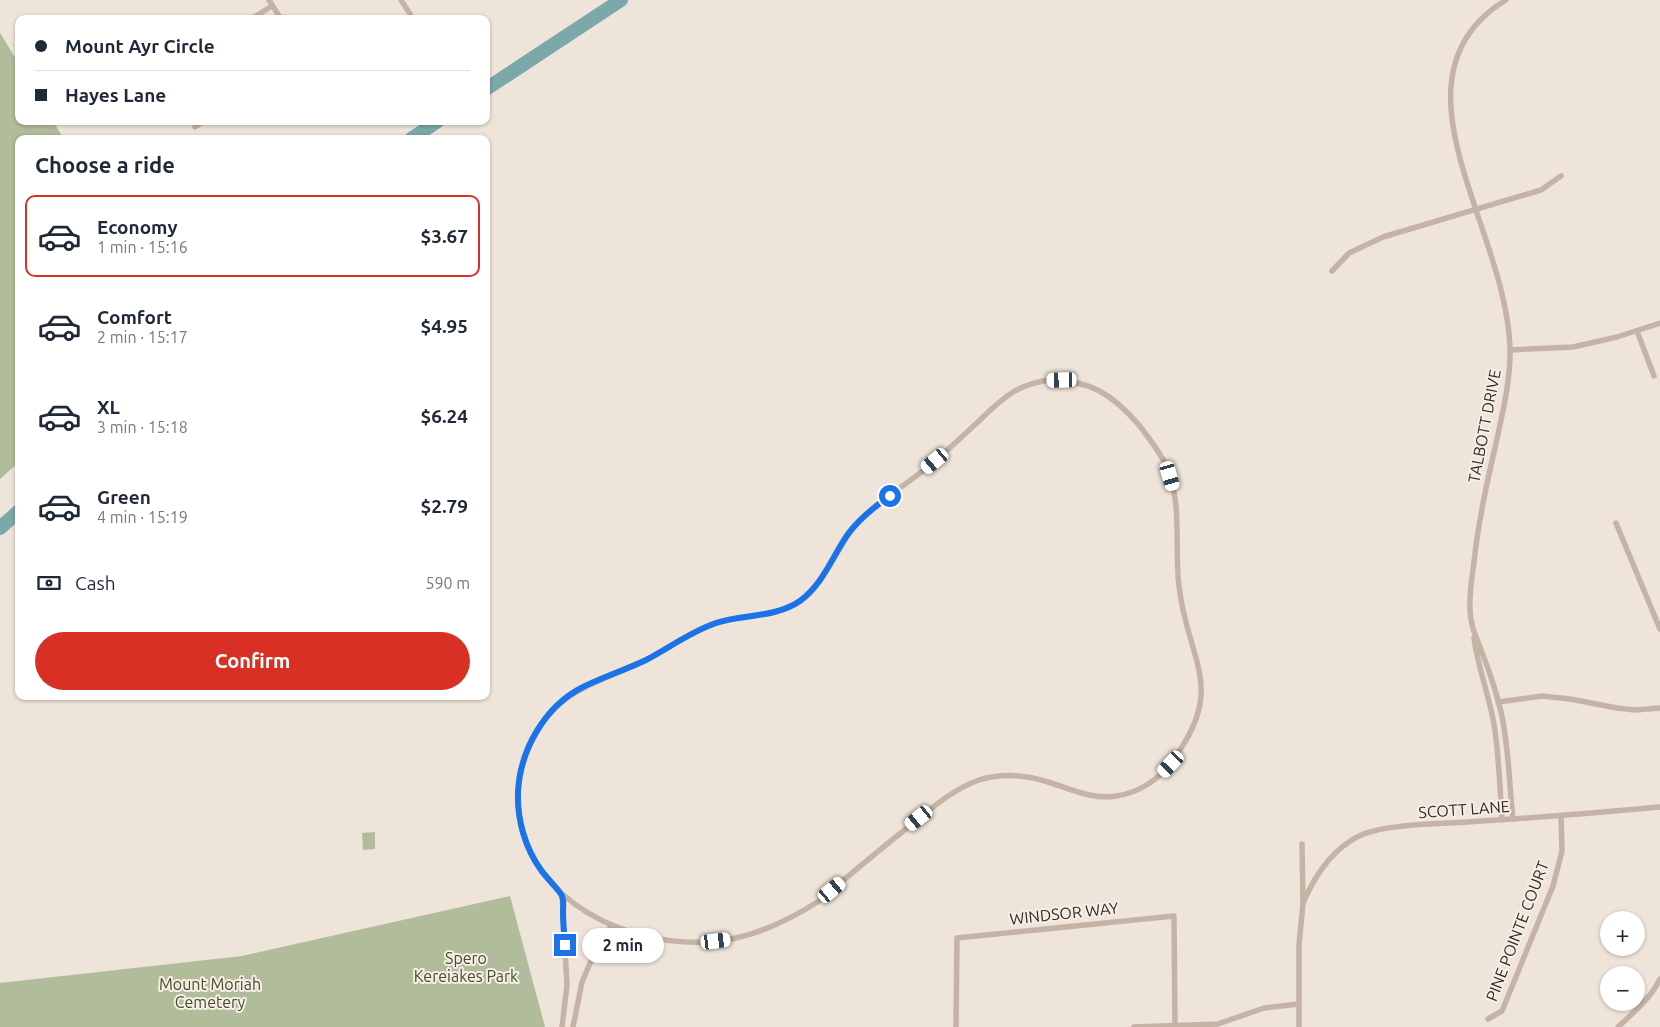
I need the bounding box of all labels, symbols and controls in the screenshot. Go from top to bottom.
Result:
text: Mount Ayr Circle [65,35,215,57]
text: Hayes Lane [65,84,166,106]
text: Choose a ride [35,152,175,177]
icon: car [37,214,82,259]
text: Economy [97,216,178,238]
text: $3.67 [420,225,468,247]
text: 1 min · 15:16 [97,238,188,256]
icon: car [37,304,82,349]
text: Comfort [97,306,172,328]
text: $4.95 [420,315,468,337]
text: 2 min · 15:17 [97,328,188,346]
street label: TALBOTT DRIVE [1464,368,1504,484]
car [1046,372,1077,388]
icon: car [37,394,82,439]
text: XL [97,396,120,418]
text: $6.24 [420,405,468,427]
text: 3 min · 15:18 [97,418,188,436]
car [918,446,951,476]
car [1158,460,1181,492]
icon: car [37,484,82,529]
route start [879,485,901,507]
text: Green [97,486,151,508]
text: $2.79 [420,495,468,517]
text: 4 min · 15:19 [97,508,188,526]
icon: cash [35,569,63,597]
text: Cash [75,572,116,594]
text: 590 m [425,574,470,592]
button: Confirm [35,632,470,690]
car [1155,748,1186,780]
street label: SCOTT LANE [1418,797,1510,821]
car [902,803,935,833]
street label: PINE POINTE COURT [1482,858,1552,1004]
car [815,875,848,905]
street label: WINDSOR WAY [1009,898,1120,928]
map controls [1600,911,1645,1011]
button: + [1600,911,1645,956]
callout: 2 min [582,928,665,962]
car [700,932,731,950]
route end [554,934,576,956]
text: 2 min [603,936,643,954]
park label: Spero Kereiakes Park [414,949,518,985]
button: − [1600,966,1645,1011]
park label: Mount Moriah Cemetery [159,975,261,1011]

